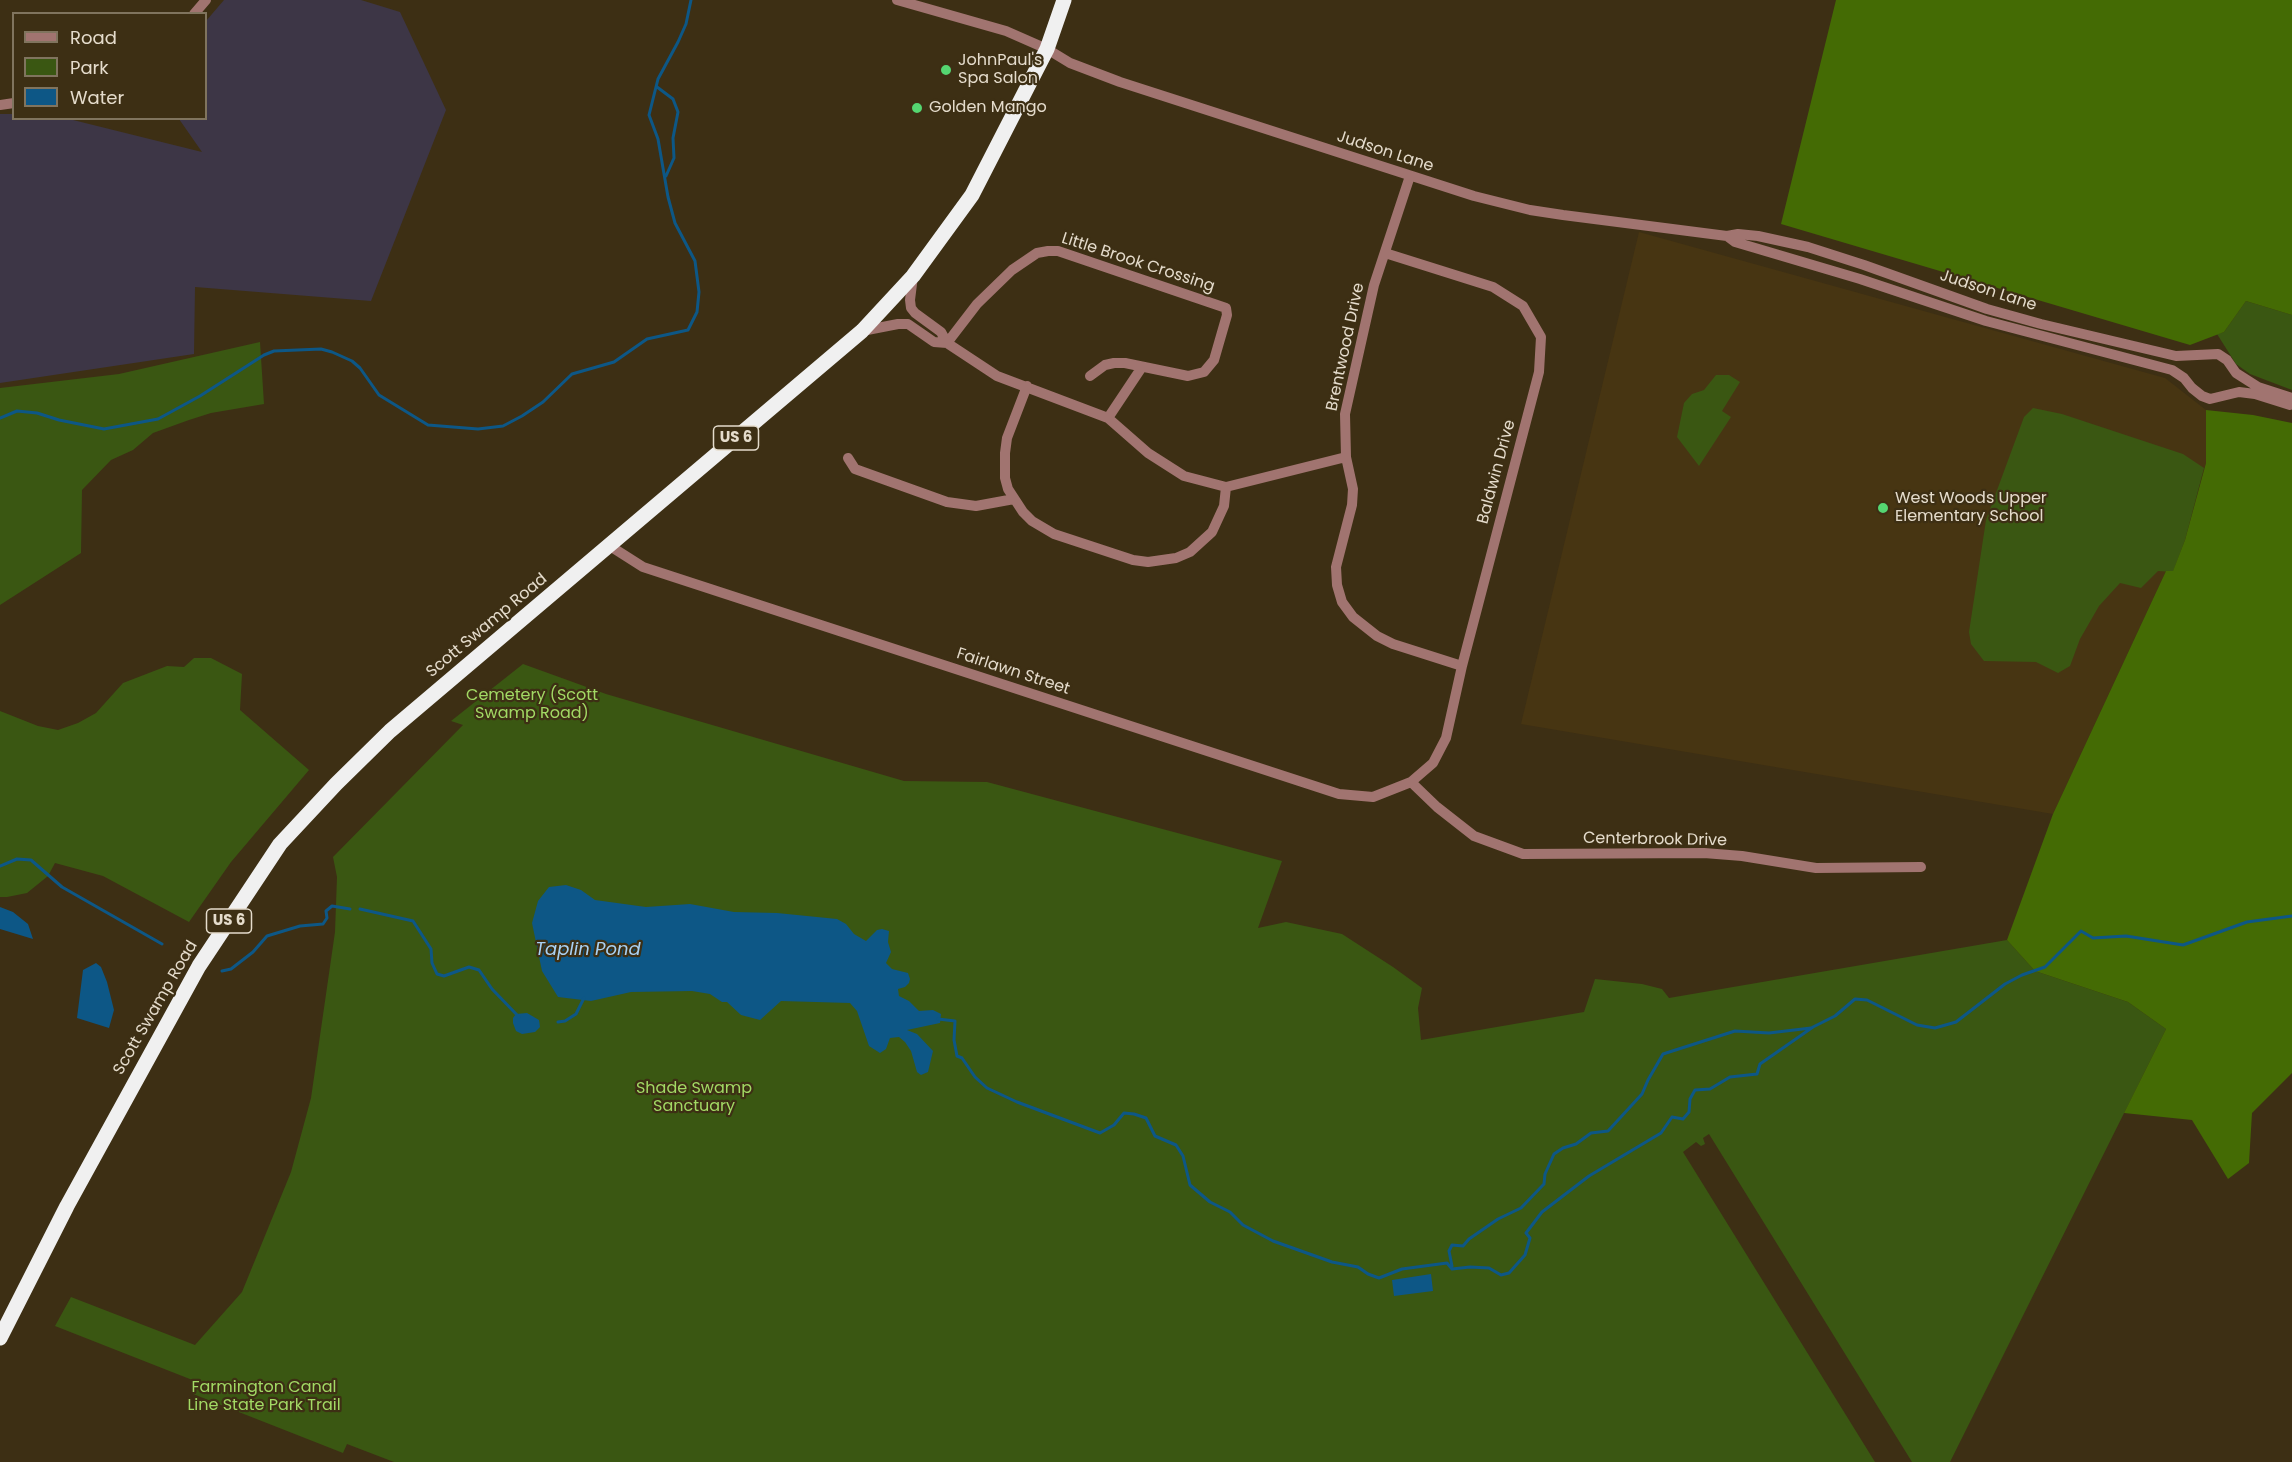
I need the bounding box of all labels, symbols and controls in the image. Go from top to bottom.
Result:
legend [12,12,207,120]
text: Road [70,25,117,50]
place label: JohnPaul's Spa Salon [958,51,1042,89]
text: Park [70,55,109,80]
marker: JohnPaul's Spa Salon [939,63,953,77]
text: Water [70,85,124,110]
place label: Golden Mango [929,98,1047,118]
marker: Golden Mango [910,101,924,115]
street label: Judson Lane [1334,127,1436,177]
street label: Little Brook Crossing [1059,229,1217,297]
street label: Judson Lane [1937,266,2039,316]
street label: Brentwood Drive [1323,281,1369,413]
street label: Baldwin Drive [1474,418,1520,526]
road number: US 6 [714,426,758,450]
place label: West Woods Upper Elementary School [1895,489,2047,527]
marker: West Woods Upper Elementary School [1876,501,1890,515]
street label: Scott Swamp Road [423,570,551,682]
street label: Fairlawn Street [954,645,1072,699]
park label: Cemetery (Scott Swamp Road) [466,686,598,724]
street label: Centerbrook Drive [1583,829,1727,851]
road number: US 6 [206,909,252,933]
street label: Scott Swamp Road [110,937,202,1079]
water label: Taplin Pond [535,939,641,961]
park label: Shade Swamp Sanctuary [636,1079,752,1117]
park label: Farmington Canal Line State Park Trail [187,1378,341,1416]

